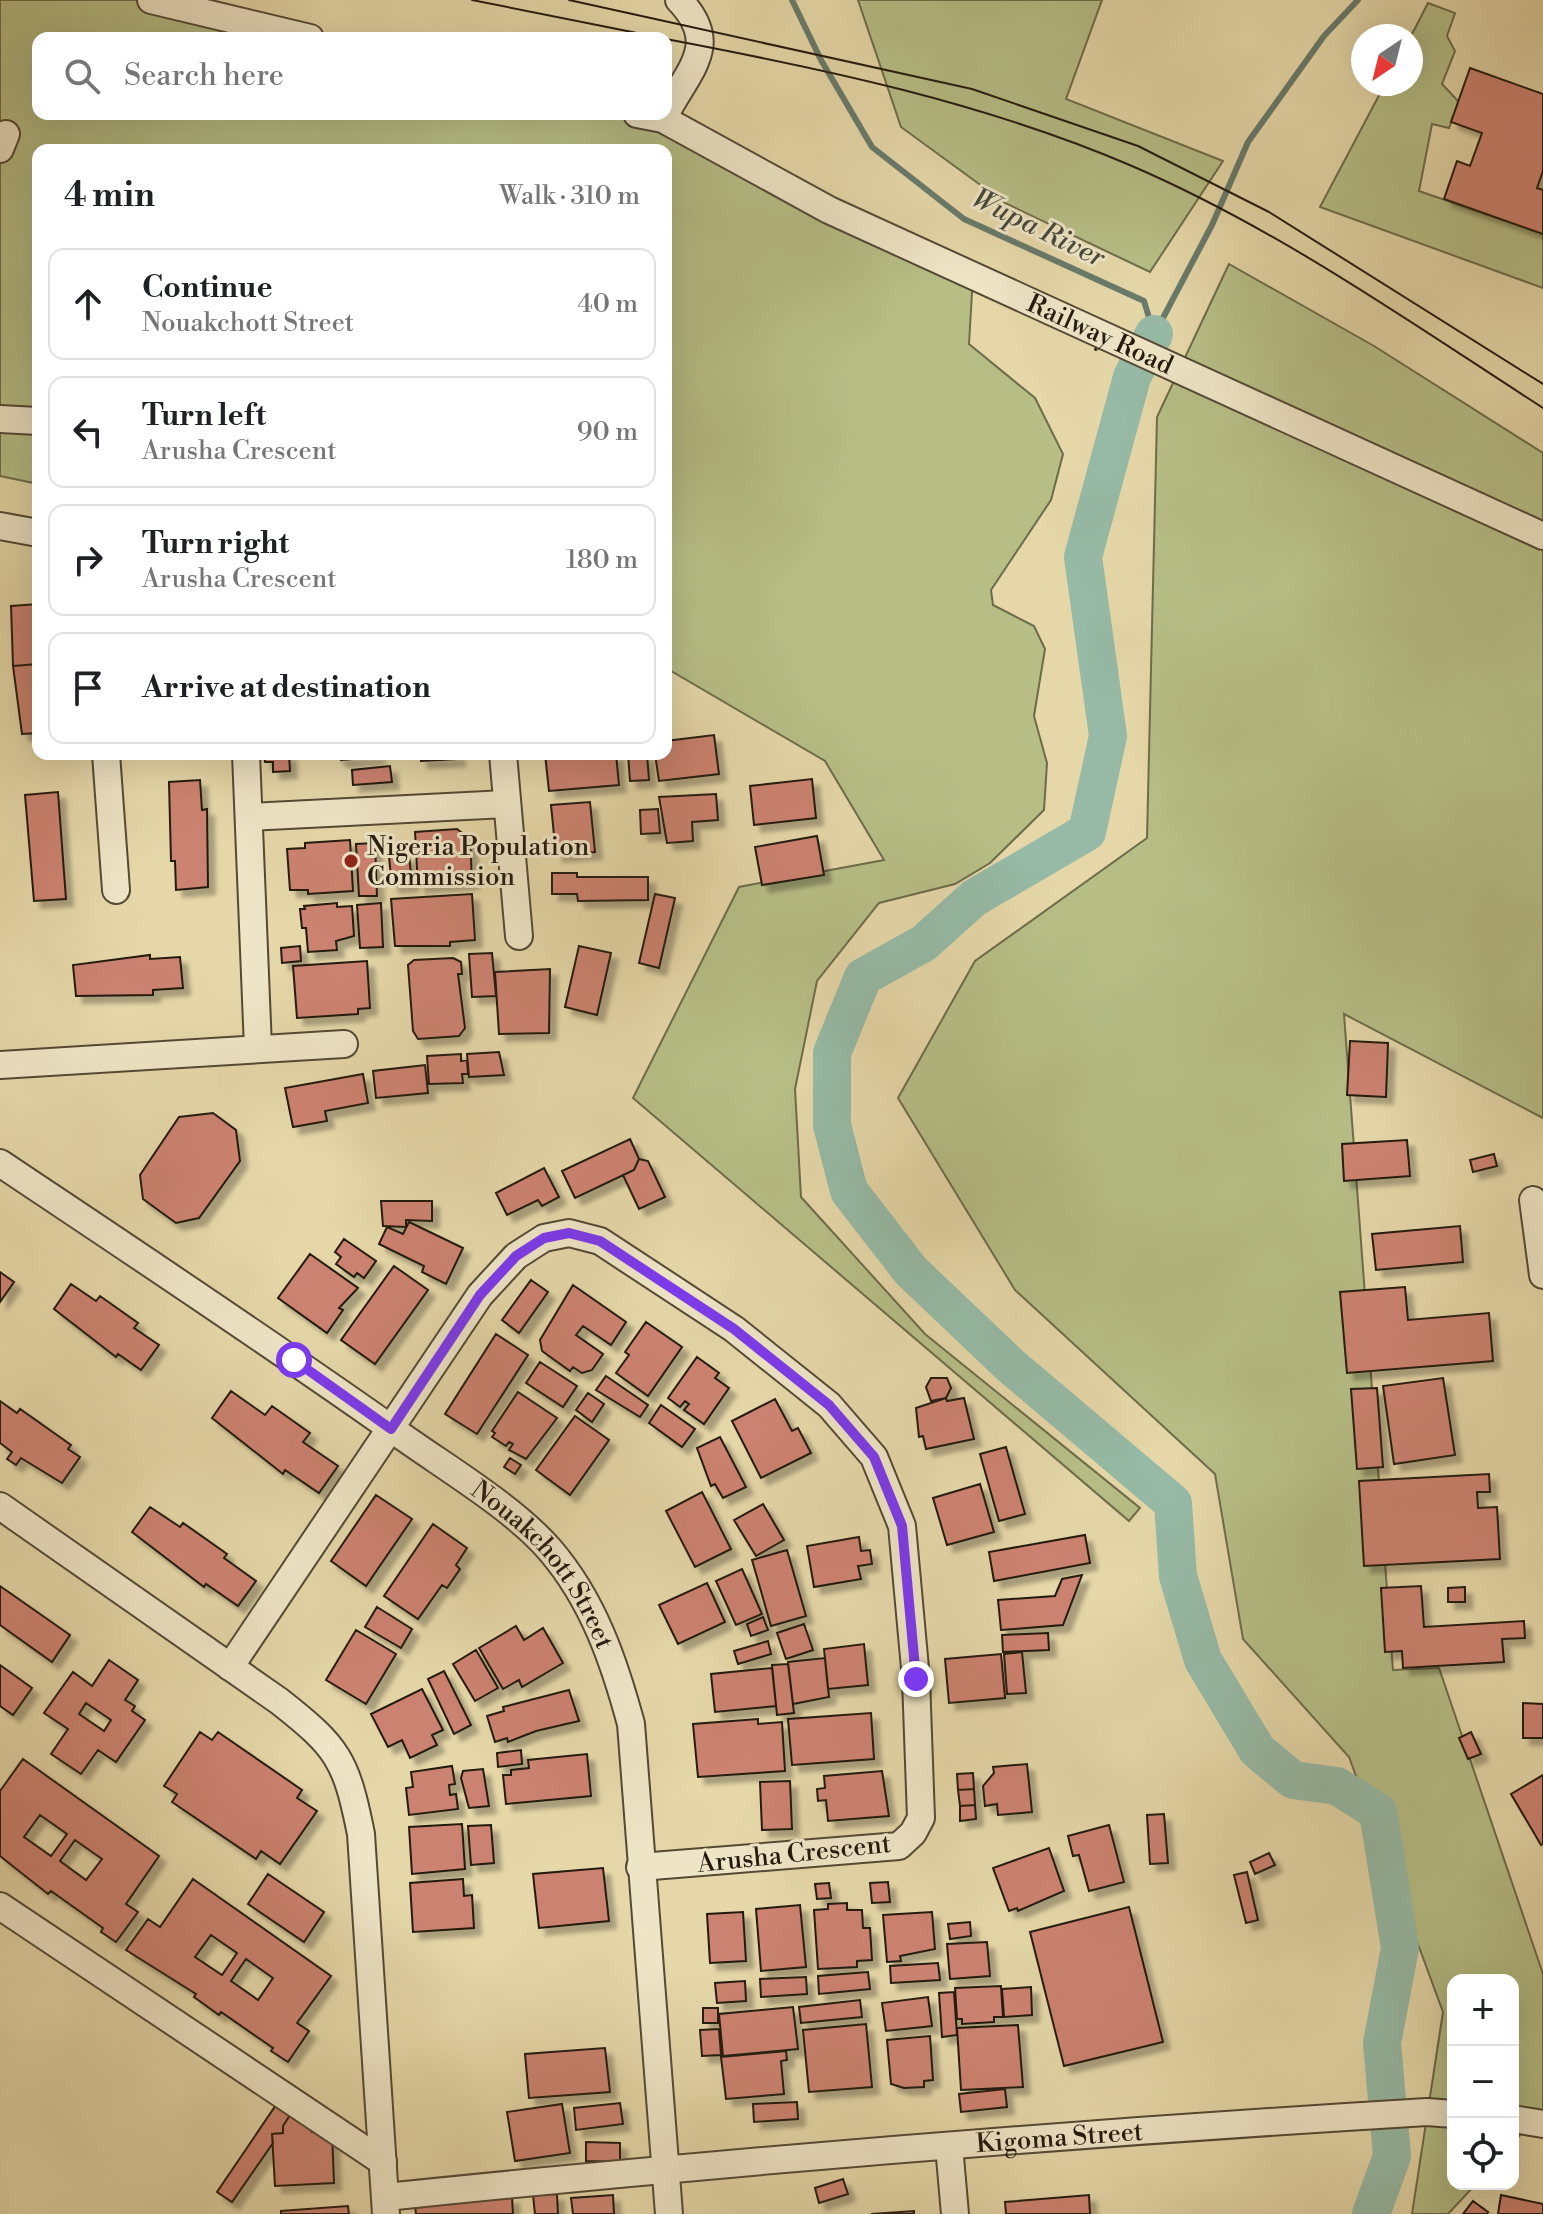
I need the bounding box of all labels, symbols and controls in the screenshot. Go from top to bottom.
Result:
north arrow [1351,24,1423,96]
search box [32,32,672,120]
icon: search [60,54,104,98]
text: Search here [124,57,284,95]
text: 4 min [64,175,155,217]
text: Walk · 310 m [499,180,640,212]
water label: Wupa River [966,181,1112,276]
text: Continue [142,269,273,307]
icon: ahead [66,282,110,326]
text: 40 m [577,288,638,320]
street label: Railway Road [1022,288,1178,382]
text: Nouakchott Street [142,307,354,339]
text: Turn left [142,397,266,435]
icon: left [66,410,110,454]
text: 90 m [577,416,638,448]
text: Arusha Crescent [142,435,336,467]
text: Turn right [142,525,289,563]
icon: right [66,538,110,582]
text: 180 m [566,544,638,576]
text: Arusha Crescent [142,563,336,595]
icon: arrive [66,666,110,710]
text: Arrive at destination [142,669,431,707]
place label: Nigeria Population Commission [367,831,589,893]
marker: Nigeria Population Commission [342,852,360,870]
route start [276,1342,312,1378]
street label: Nouakchott Street [465,1474,620,1653]
route end [898,1661,934,1697]
street label: Arusha Crescent [695,1828,892,1880]
map controls [1447,1974,1519,2190]
button: + [1447,1974,1519,2046]
button: − [1447,2046,1519,2118]
street label: Kigoma Street [975,2116,1144,2160]
button: locate [1447,2118,1519,2190]

